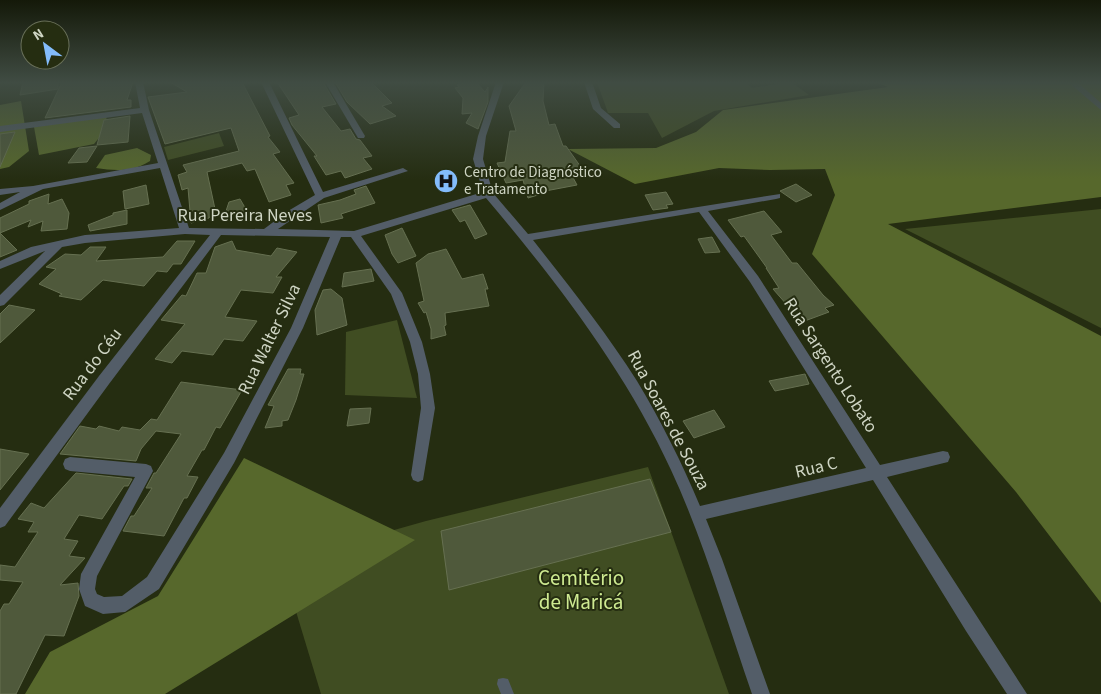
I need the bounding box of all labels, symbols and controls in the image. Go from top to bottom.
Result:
north arrow [20,20,70,70]
text: N [29,24,48,46]
place label: Centro de Diagnóstico e Tratamento [464,162,602,200]
hospital icon: Centro de Diagnóstico e Tratamento [433,168,459,194]
street label: Rua Pereira Neves [178,203,312,228]
street label: Rua Walter Silva [232,280,307,399]
street label: Rua Sargento Lobato [777,293,884,438]
street label: Rua do Céu [57,323,128,406]
street label: Rua Soares de Souza [621,346,716,495]
street label: Rua C [792,450,840,485]
park label: Cemitério de Maricá [538,563,624,617]

